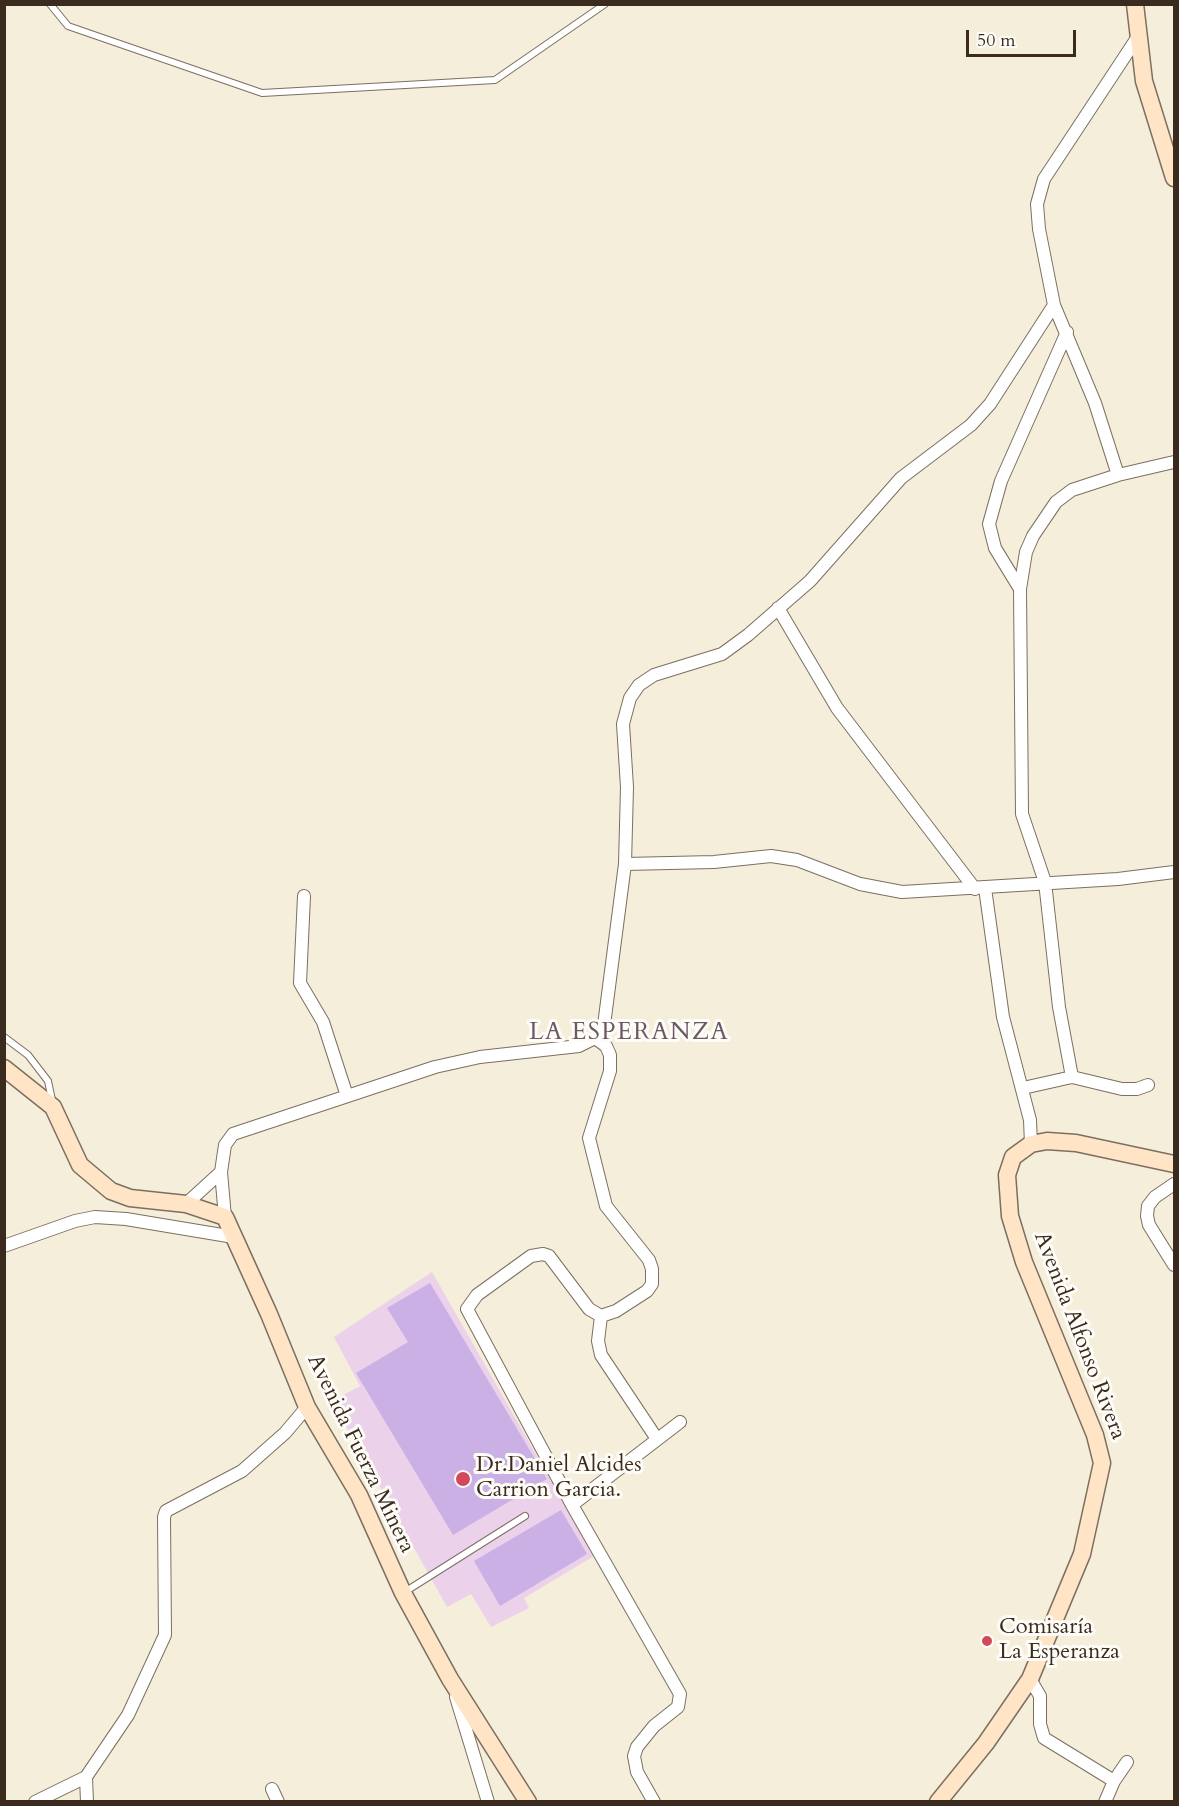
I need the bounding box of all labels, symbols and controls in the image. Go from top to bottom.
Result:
scale bar [969,18,1078,56]
text: 50 m [977,28,1016,53]
district label: LA ESPERANZA [529,1019,729,1047]
street label: Avenida Alfonso Rivera [1027,1228,1131,1444]
street label: Avenida Fuerza Minera [300,1351,420,1557]
place label: Dr.Daniel Alcides Carrion Garcia. [476,1453,642,1504]
marker: Dr.Daniel Alcides Carrion Garcia. [454,1470,472,1488]
place label: Comisaría La Esperanza [999,1615,1120,1666]
marker: Comisaría La Esperanza [980,1634,994,1648]

